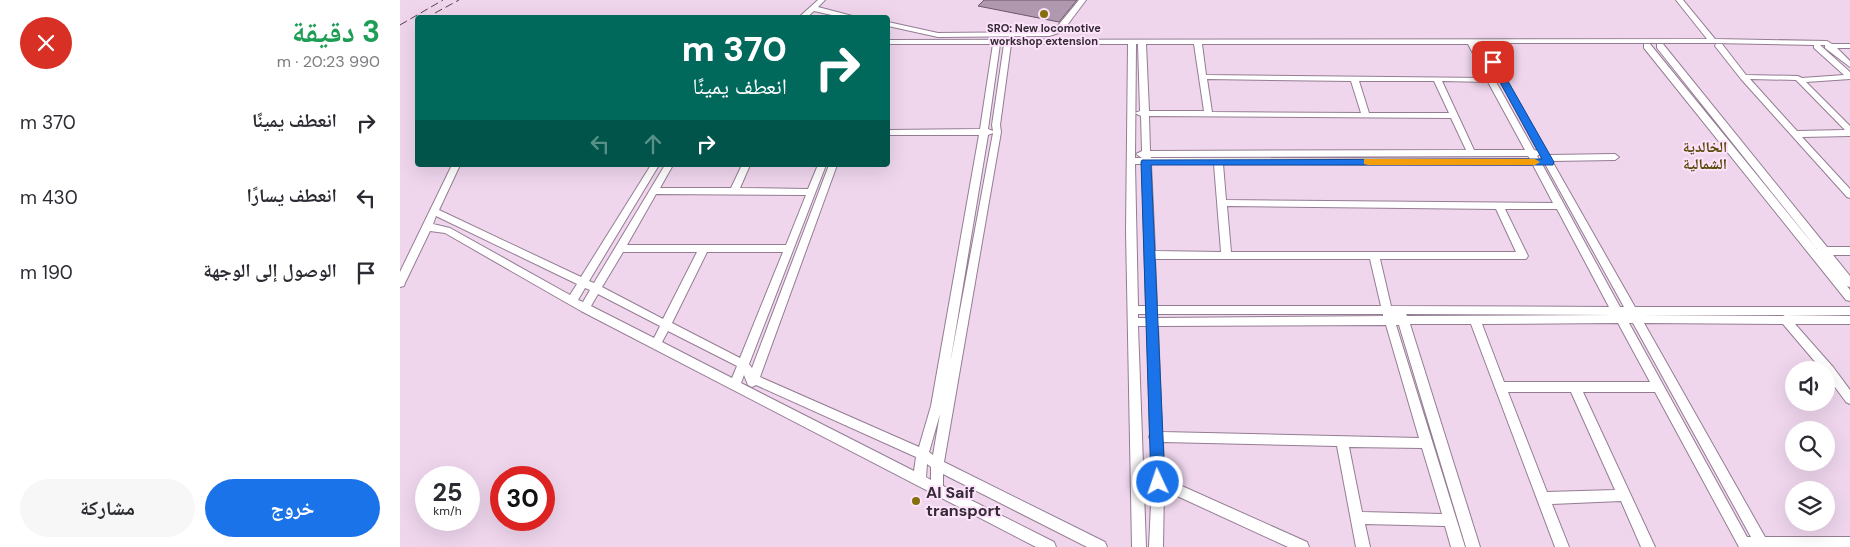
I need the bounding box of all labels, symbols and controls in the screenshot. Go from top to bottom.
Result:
marker: SRO: New locomotive workshop extension [1038,8,1050,20]
text: 3 دقيقة [292,12,380,51]
button: close [20,17,72,69]
place label: SRO: New locomotive workshop extension [987,21,1101,48]
text: 370 m [682,26,787,72]
icon: right [805,35,870,100]
pin [1472,41,1514,83]
icon: arrive [1479,48,1507,76]
text: 990 m · 20:23 [277,51,380,72]
text: انعطف يمينًا [692,72,787,101]
text: انعطف يمينًا [252,108,337,133]
icon: right [352,109,380,137]
text: 370 m [20,110,76,135]
icon: left [586,130,614,158]
icon: ahead [639,130,667,158]
icon: right [692,130,720,158]
district label: الخالدية الشمالية [1683,137,1727,174]
text: انعطف يسارًا [246,183,337,208]
icon: left [352,184,380,212]
text: 430 m [20,185,78,210]
text: الوصول إلى الوجهة [203,258,337,283]
icon: arrive [352,259,380,287]
text: 190 m [20,260,73,285]
map controls [1785,361,1835,531]
button: sound [1785,361,1835,411]
button: search [1785,421,1835,471]
position arrow [1131,455,1183,507]
speed limit sign: 30 [490,466,555,531]
text: 25 [433,476,462,509]
button: مشاركة [20,479,195,537]
button: خروج [205,479,380,537]
button: layers [1785,481,1835,531]
place label: Al Saif transport [926,482,1001,521]
marker: Al Saif transport [910,495,922,507]
text: km/h [433,503,462,519]

